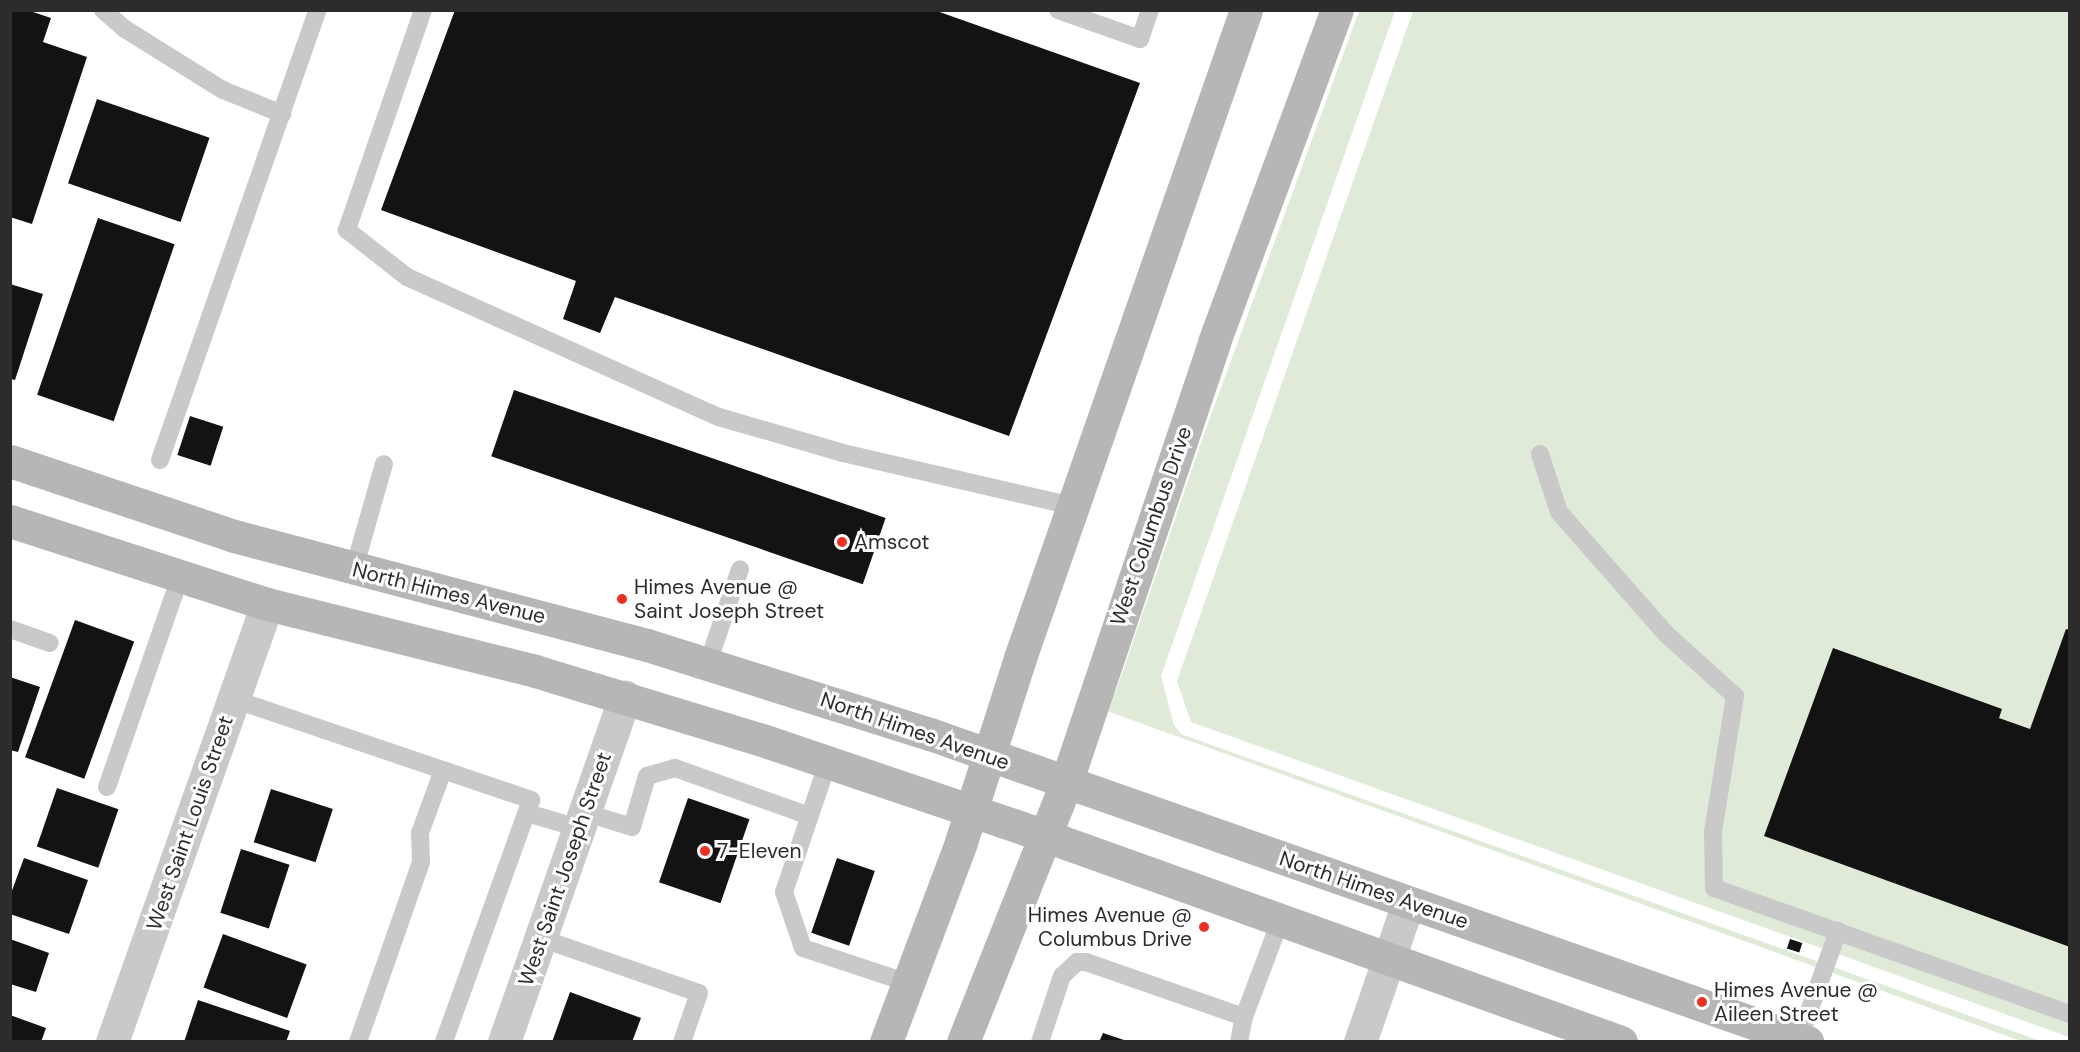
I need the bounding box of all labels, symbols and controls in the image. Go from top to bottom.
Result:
street label: West Columbus Drive [1105,423,1197,629]
place label: Amscot [854,529,929,555]
marker: Amscot [835,535,849,549]
street label: North Himes Avenue [350,557,548,629]
place label: Himes Avenue @ Saint Joseph Street [634,574,824,624]
marker: Himes Avenue @ Saint Joseph Street [615,592,629,606]
street label: North Himes Avenue [817,687,1013,775]
street label: West Saint Louis Street [141,712,239,934]
street label: West Saint Joseph Street [513,749,617,989]
place label: 7-Eleven [717,838,801,864]
marker: 7-Eleven [698,844,712,858]
street label: North Himes Avenue [1276,846,1472,934]
place label: Himes Avenue @ Columbus Drive [1028,902,1192,952]
marker: Himes Avenue @ Columbus Drive [1197,920,1211,934]
place label: Himes Avenue @ Aileen Street [1714,977,1878,1027]
marker: Himes Avenue @ Aileen Street [1695,995,1709,1009]

